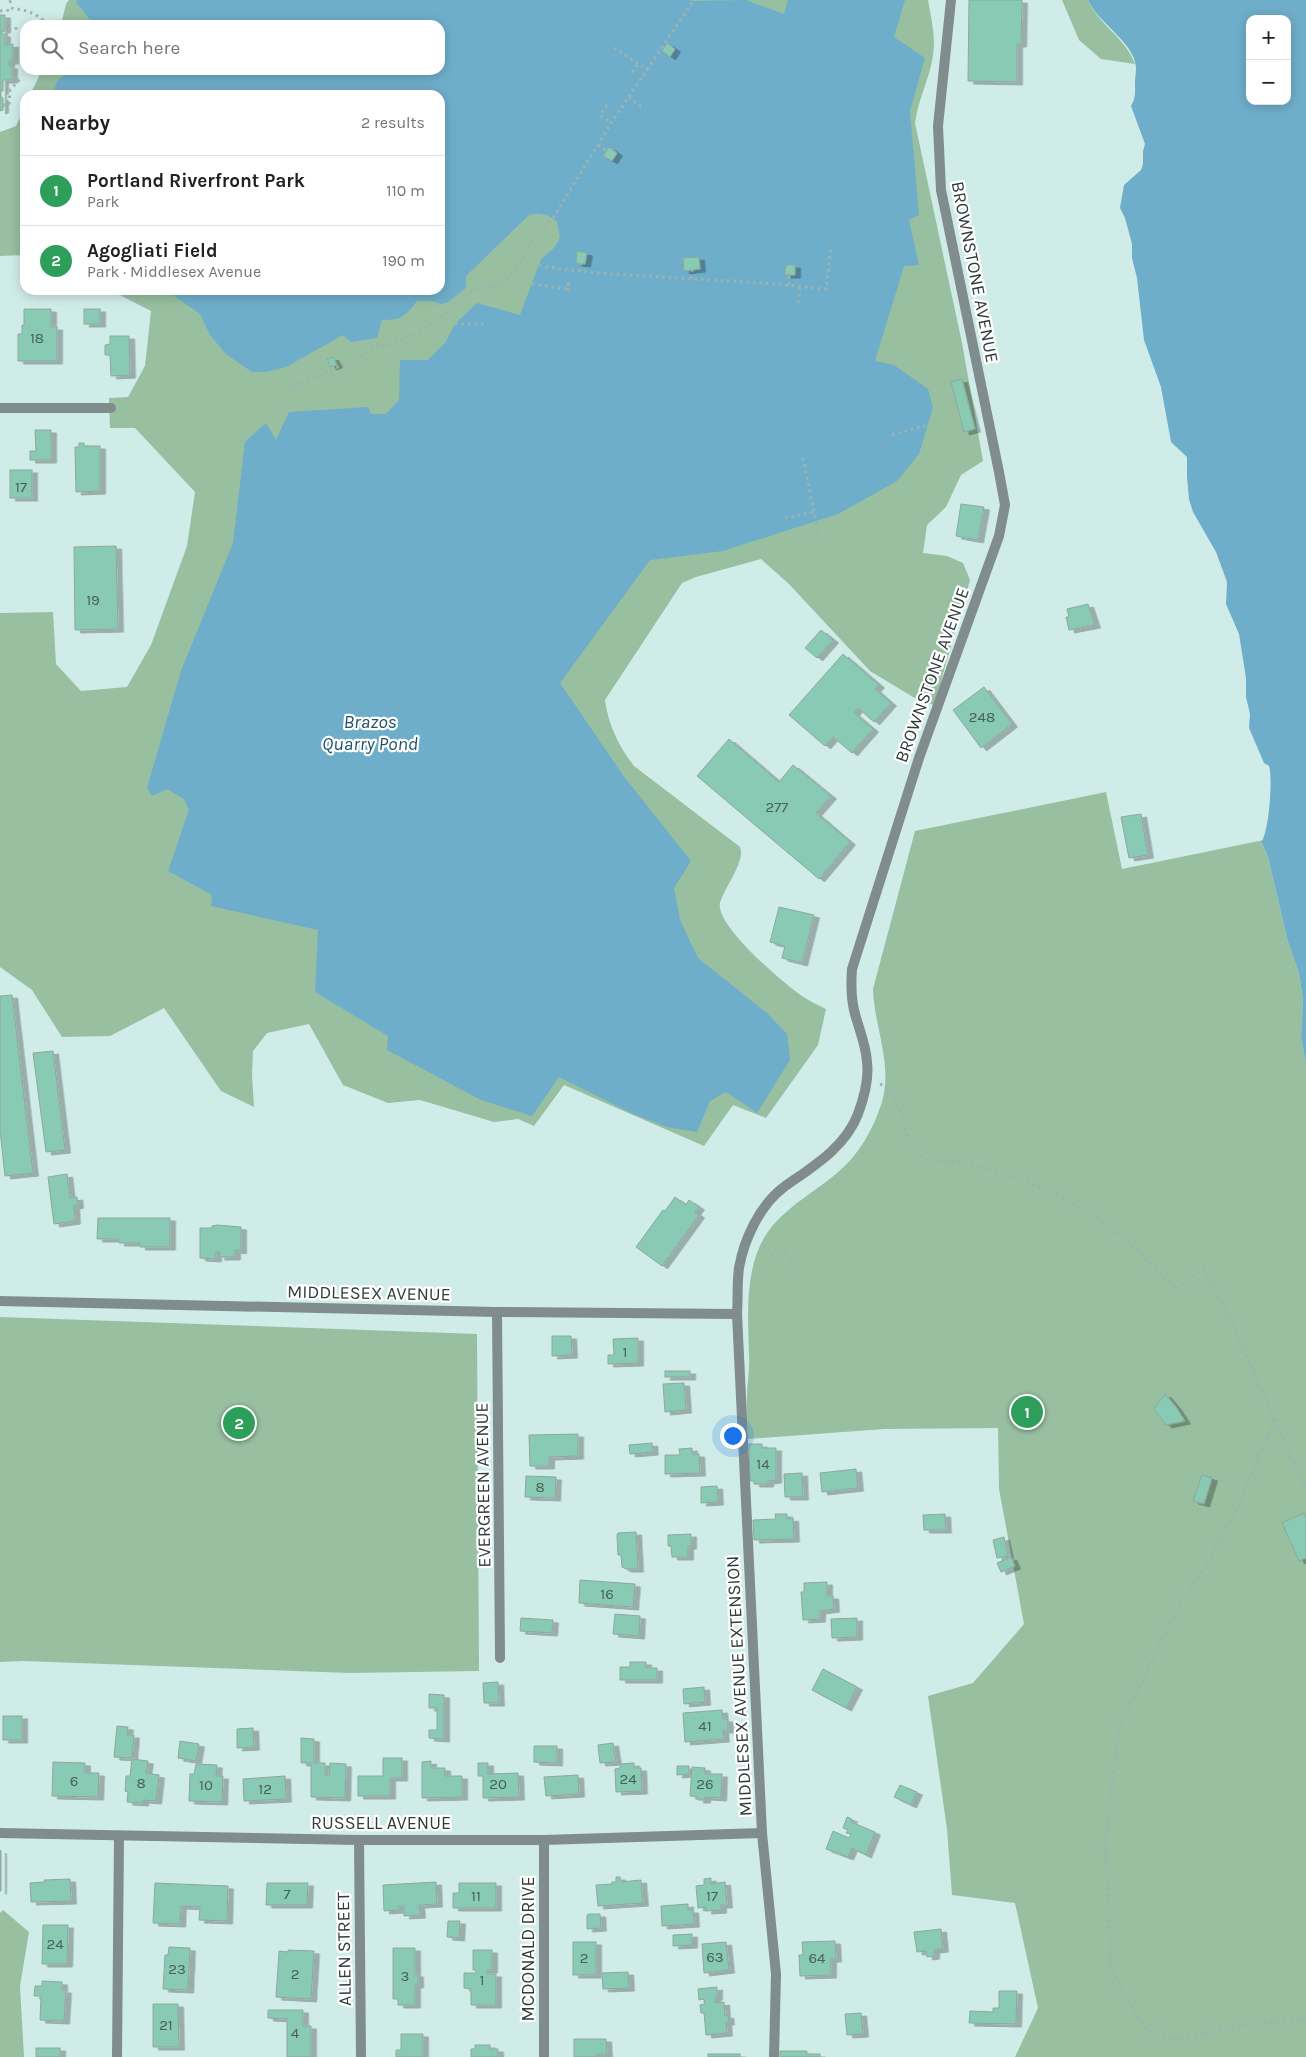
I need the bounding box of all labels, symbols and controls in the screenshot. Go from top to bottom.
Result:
map controls [1246,15,1291,105]
button: + [1246,15,1291,60]
search box [20,20,445,75]
icon: search [38,34,66,62]
text: Search here [78,37,180,59]
button: − [1246,60,1291,105]
text: Nearby [40,111,110,135]
text: 2 results [361,113,425,132]
text: Portland Riverfront Park [87,170,305,192]
street label: BROWNSTONE AVENUE [947,179,1003,365]
text: 1 [53,181,59,200]
text: 110 m [386,181,425,200]
text: Park [87,192,119,211]
text: Agogliati Field [87,240,218,262]
text: 2 [51,251,61,270]
text: 190 m [382,251,425,270]
text: Park · Middlesex Avenue [87,262,261,281]
house number: 18 [30,329,44,347]
house number: 17 [15,478,27,496]
street label: BROWNSTONE AVENUE [890,584,974,766]
house number: 19 [86,591,100,609]
house number: 248 [969,708,995,726]
water label: Brazos Quarry Pond [322,711,418,755]
house number: 277 [766,798,788,816]
street label: MIDDLESEX AVENUE [287,1281,451,1305]
house number: 1 [623,1343,627,1361]
pin: 1 [1011,1393,1043,1431]
street label: EVERGREEN AVENUE [471,1402,495,1568]
pin: 2 [223,1404,255,1442]
your location [720,1423,746,1449]
house number: 14 [756,1455,770,1473]
house number: 8 [535,1478,545,1496]
street label: MIDDLESEX AVENUE EXTENSION [721,1555,757,1817]
house number: 16 [600,1585,614,1603]
house number: 41 [698,1717,712,1735]
house number: 24 [619,1770,637,1788]
house number: 6 [70,1772,78,1790]
house number: 8 [136,1774,146,1792]
house number: 20 [489,1775,507,1793]
house number: 26 [696,1775,714,1793]
house number: 10 [199,1776,213,1794]
house number: 12 [258,1780,272,1798]
street label: RUSSELL AVENUE [311,1812,451,1834]
street label: MCDONALD DRIVE [517,1876,539,2022]
house number: 7 [283,1885,291,1903]
house number: 11 [471,1887,481,1905]
house number: 17 [706,1887,718,1905]
street label: ALLEN STREET [332,1892,356,2006]
house number: 24 [46,1935,64,1953]
house number: 63 [706,1948,724,1966]
house number: 2 [580,1949,588,1967]
house number: 64 [809,1949,826,1967]
house number: 23 [168,1960,186,1978]
house number: 2 [291,1965,299,1983]
house number: 3 [401,1967,409,1985]
house number: 1 [480,1971,484,1989]
house number: 21 [159,2016,173,2034]
house number: 4 [291,2024,300,2042]

